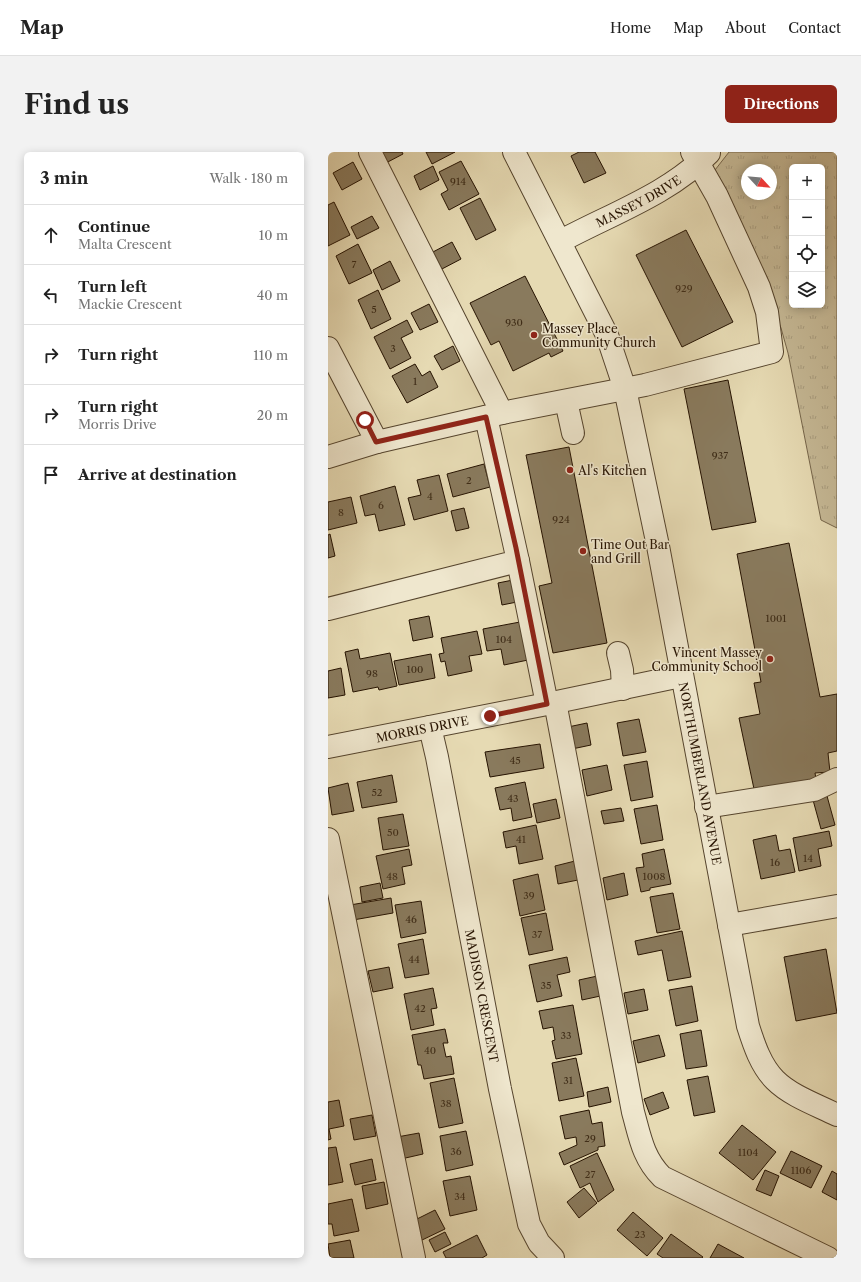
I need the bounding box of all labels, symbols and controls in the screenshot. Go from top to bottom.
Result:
text: Map [20,16,64,39]
text: Home [610,19,651,37]
text: Map [673,19,703,37]
text: About [725,19,766,37]
text: Contact [788,19,841,37]
button: Directions [725,85,837,123]
text: Find us [24,87,129,121]
north arrow [741,164,777,200]
map controls [789,164,825,308]
button: + [789,164,825,200]
text: 3 min [40,168,89,188]
text: Walk · 180 m [209,170,288,186]
street label: MASSEY DRIVE [593,172,684,230]
house number: 914 [450,175,466,188]
button: − [789,200,825,236]
text: Continue [78,217,150,236]
icon: ahead [40,224,62,246]
text: 10 m [259,227,288,243]
text: Malta Crescent [78,236,172,252]
button: locate [789,236,825,272]
house number: 7 [352,258,357,271]
button: layers [789,272,825,308]
text: Turn left [78,277,147,296]
house number: 929 [675,282,693,295]
icon: left [40,284,62,306]
text: 40 m [257,287,288,303]
text: Mackie Crescent [78,296,182,312]
house number: 5 [371,303,377,316]
house number: 930 [505,316,523,329]
place label: Massey Place Community Church [542,321,657,350]
marker: Massey Place Community Church [529,330,539,340]
house number: 3 [390,342,396,355]
icon: right [40,344,62,366]
text: Turn right [78,345,158,364]
text: 110 m [253,347,288,363]
house number: 1 [413,375,418,388]
text: Turn right [78,397,158,416]
icon: right [40,404,62,426]
text: 20 m [257,407,288,423]
route start [356,411,374,429]
text: Morris Drive [78,416,157,432]
house number: 937 [712,449,728,462]
place label: Al's Kitchen [577,463,647,478]
icon: arrive [40,464,62,486]
text: Arrive at destination [78,465,237,484]
marker: Al's Kitchen [565,465,575,475]
house number: 2 [466,474,472,487]
house number: 4 [427,490,433,503]
house number: 6 [378,499,384,512]
house number: 8 [338,506,344,519]
house number: 924 [552,513,570,526]
place label: Time Out Bar and Grill [591,537,669,566]
marker: Time Out Bar and Grill [578,546,588,556]
house number: 1001 [765,612,787,625]
house number: 104 [496,633,512,646]
place label: Vincent Massey Community School [651,645,762,674]
marker: Vincent Massey Community School [765,654,775,664]
house number: 100 [407,663,423,676]
house number: 98 [366,667,378,680]
street label: NORTHUMBERLAND AVENUE [676,681,725,866]
route end [481,707,499,725]
street label: MORRIS DRIVE [375,712,470,745]
house number: 45 [509,754,521,767]
house number: 52 [371,786,383,799]
house number: 43 [507,792,519,805]
house number: 50 [387,826,399,839]
house number: 41 [516,833,527,846]
house number: 14 [803,852,813,865]
house number: 16 [770,856,780,869]
house number: 48 [386,870,398,883]
house number: 1008 [643,870,665,883]
house number: 39 [523,889,535,902]
house number: 46 [405,913,417,926]
street label: MADISON CRESCENT [462,928,502,1064]
house number: 37 [532,928,542,941]
house number: 44 [408,953,420,966]
house number: 35 [541,979,551,992]
house number: 42 [414,1002,426,1015]
house number: 33 [560,1029,572,1042]
house number: 40 [424,1044,436,1057]
house number: 31 [563,1074,574,1087]
house number: 38 [440,1097,452,1110]
house number: 29 [584,1132,596,1145]
house number: 36 [450,1145,462,1158]
house number: 1104 [738,1146,758,1159]
house number: 1106 [791,1164,811,1177]
house number: 27 [585,1168,595,1181]
house number: 34 [454,1190,466,1203]
house number: 23 [634,1228,646,1241]

